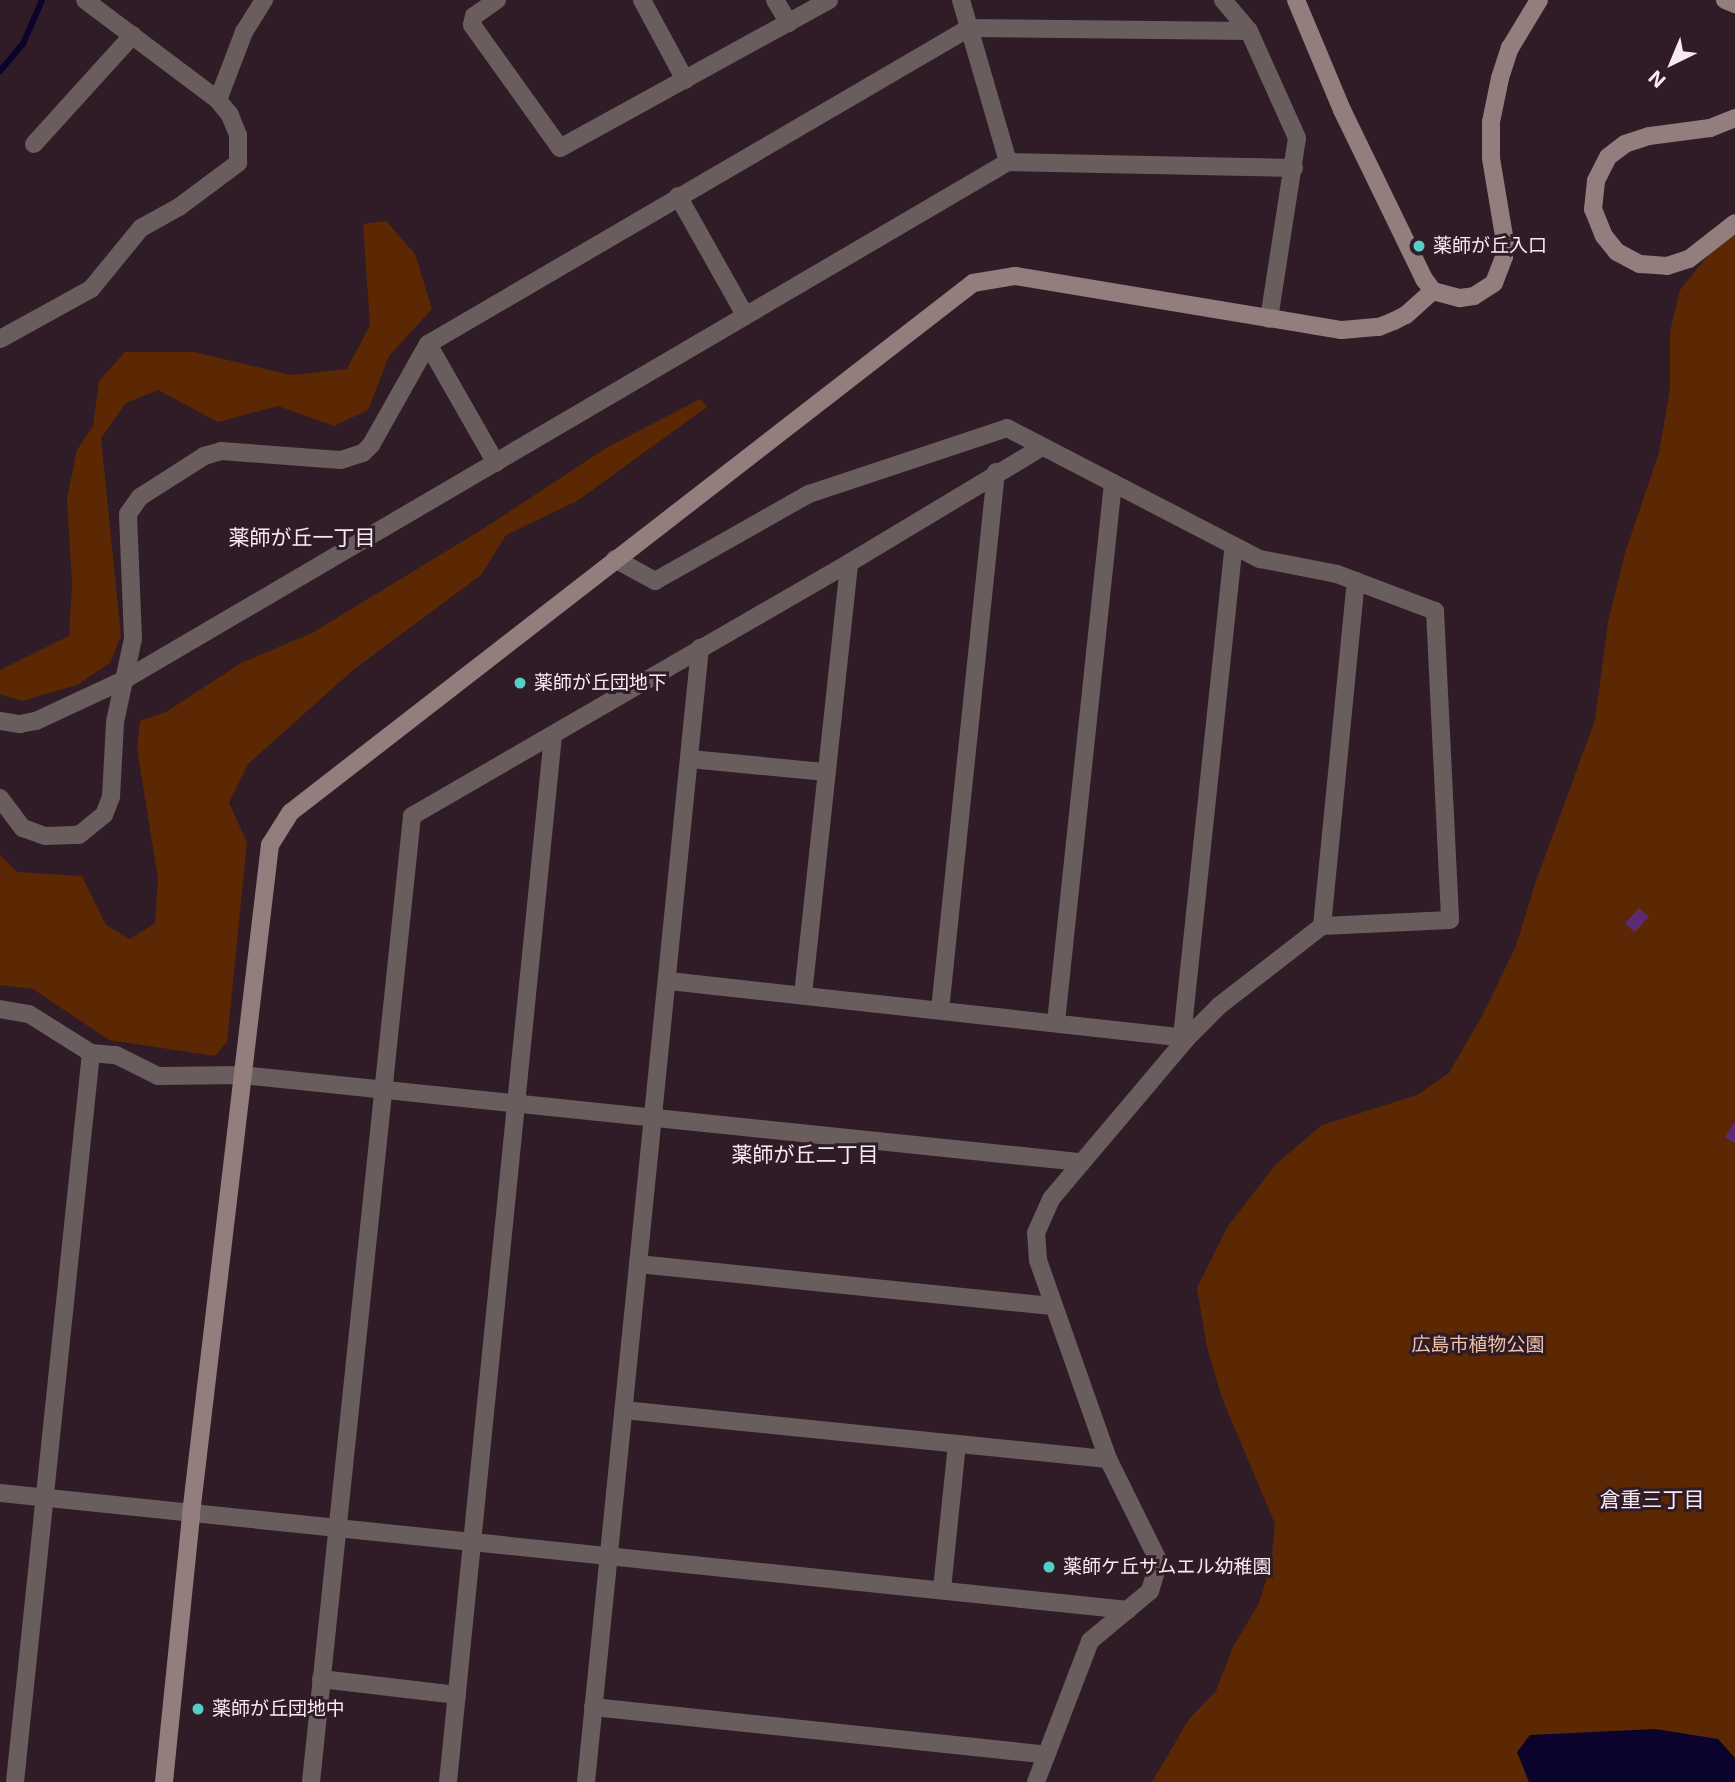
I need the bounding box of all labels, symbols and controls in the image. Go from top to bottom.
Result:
north arrow [1637,28,1707,98]
text: N [1644,65,1670,92]
place label: 薬師が丘入口 [1433,235,1547,257]
marker: 薬師が丘入口 [1411,238,1427,254]
district label: 薬師が丘一丁目 [229,525,375,551]
place label: 薬師が丘団地下 [534,672,667,694]
marker: 薬師が丘団地下 [512,675,528,691]
district label: 薬師が丘二丁目 [732,1142,878,1168]
park label: 広島市植物公園 [1412,1334,1544,1356]
district label: 倉重三丁目 [1600,1487,1704,1513]
place label: 薬師ケ丘サムエル幼稚園 [1063,1556,1272,1578]
marker: 薬師ケ丘サムエル幼稚園 [1041,1559,1057,1575]
place label: 薬師が丘団地中 [212,1698,345,1720]
marker: 薬師が丘団地中 [190,1701,206,1717]

